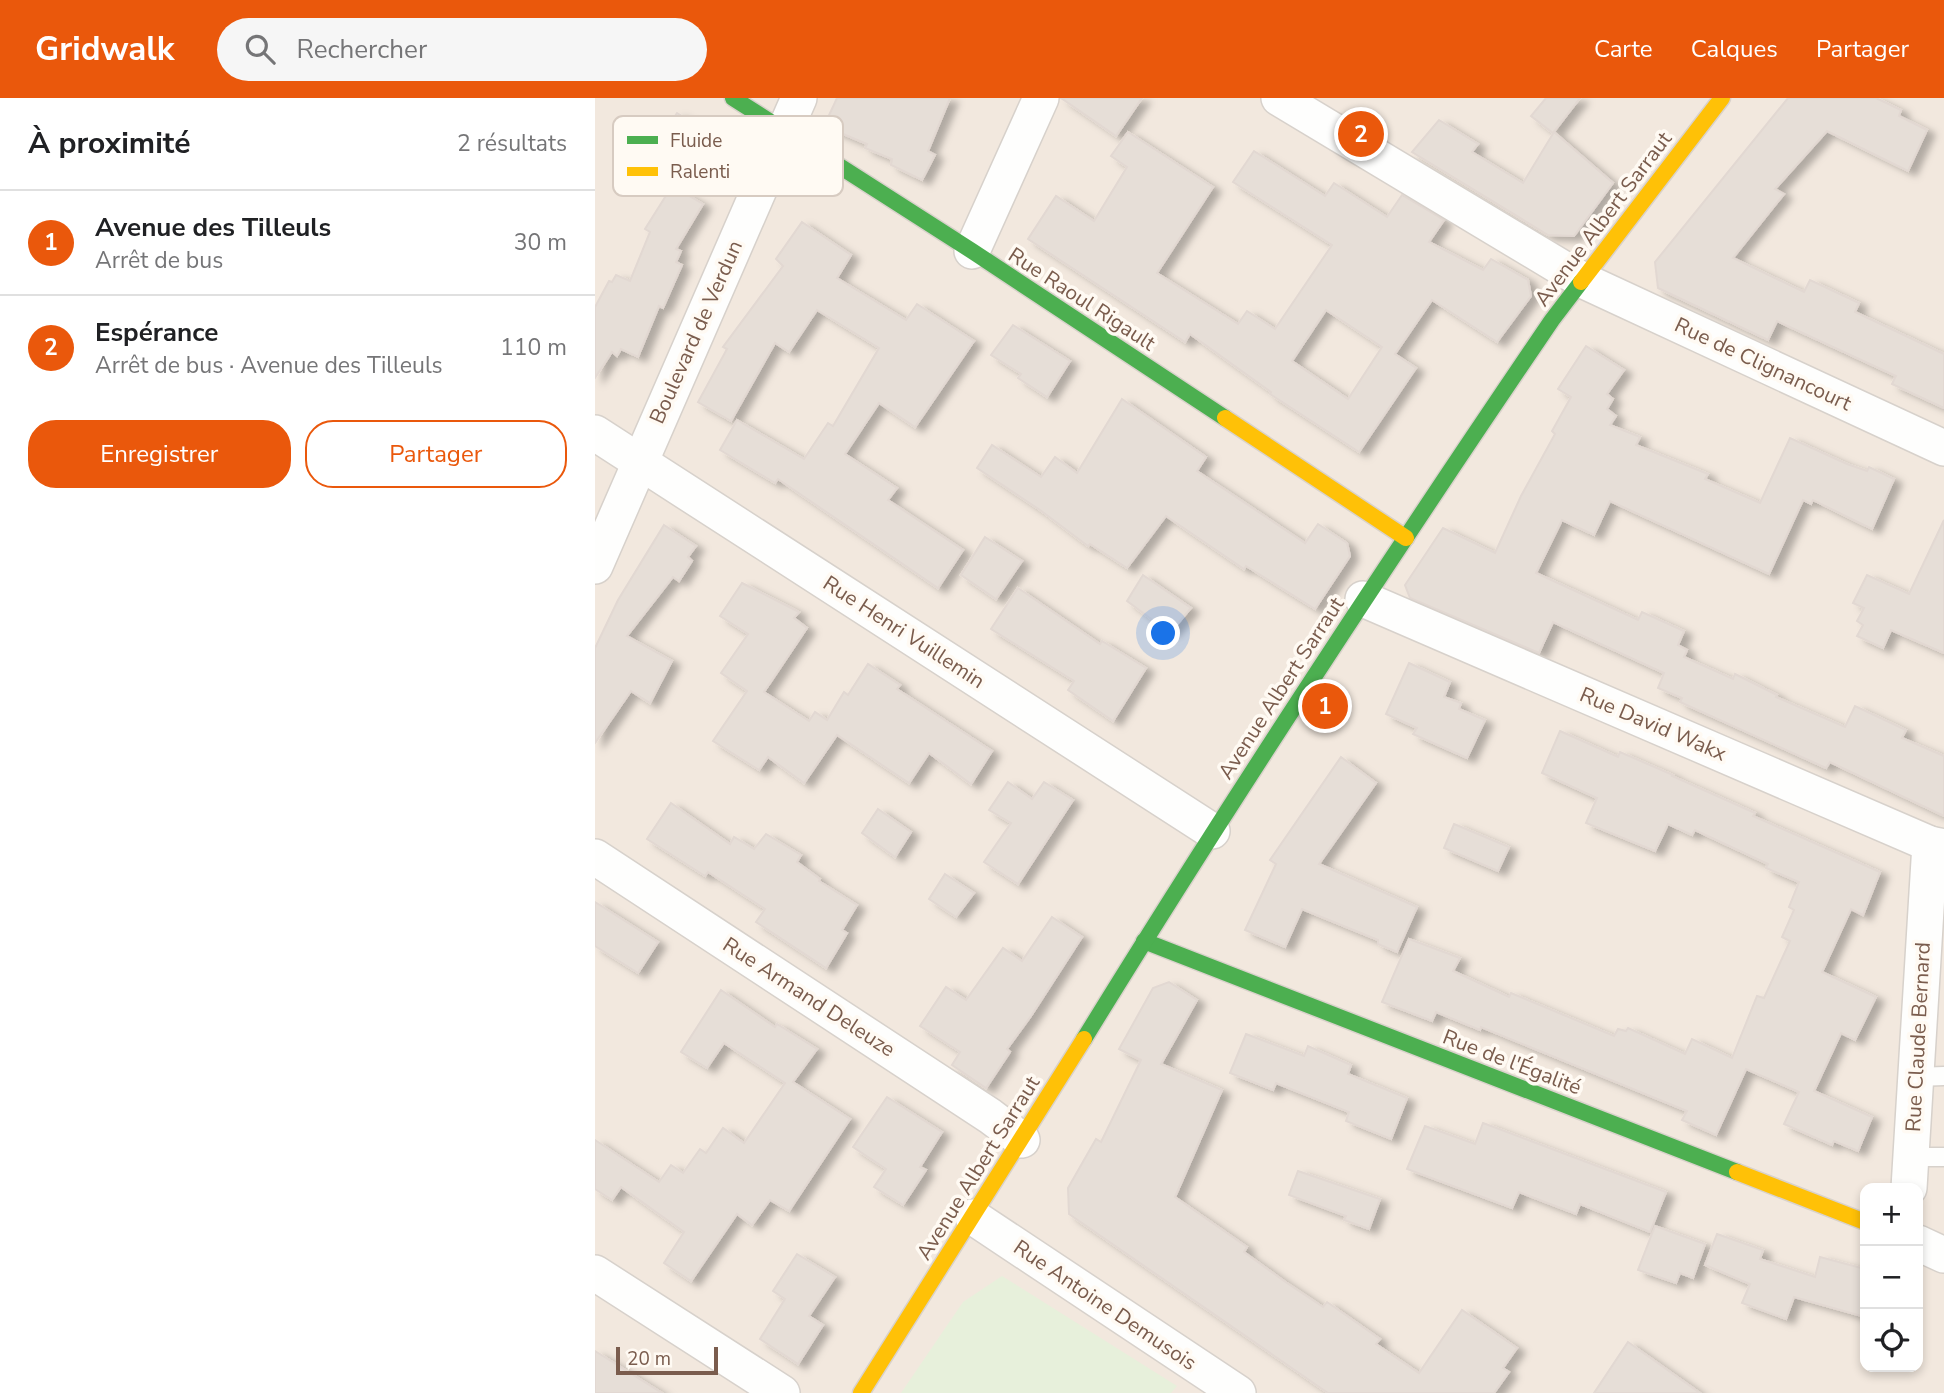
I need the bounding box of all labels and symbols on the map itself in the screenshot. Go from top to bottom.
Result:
pin: 2 [1338,108,1384,160]
legend [613,116,843,196]
street label: Avenue Albert Sarraut [1528,125,1678,312]
text: Fluide [670,128,722,154]
text: Ralenti [670,159,730,185]
street label: Boulevard de Verdun [643,236,749,428]
street label: Rue Raoul Rigault [1003,241,1162,357]
street label: Rue de Clignancourt [1670,311,1857,418]
street label: Rue Henri Vuillemin [818,569,990,695]
street label: Avenue Albert Sarraut [1212,591,1351,784]
your location [1146,616,1180,650]
pin: 1 [1302,680,1348,732]
street label: Rue David Wakx [1576,681,1730,767]
street label: Rue Armand Deleuze [717,931,901,1063]
street label: Rue Claude Bernard [1899,941,1937,1133]
street label: Rue de l'Égalité [1439,1023,1585,1101]
street label: Avenue Albert Sarraut [910,1070,1046,1265]
street label: Rue Antoine Demusois [1008,1233,1202,1377]
scale bar [616,1344,717,1376]

